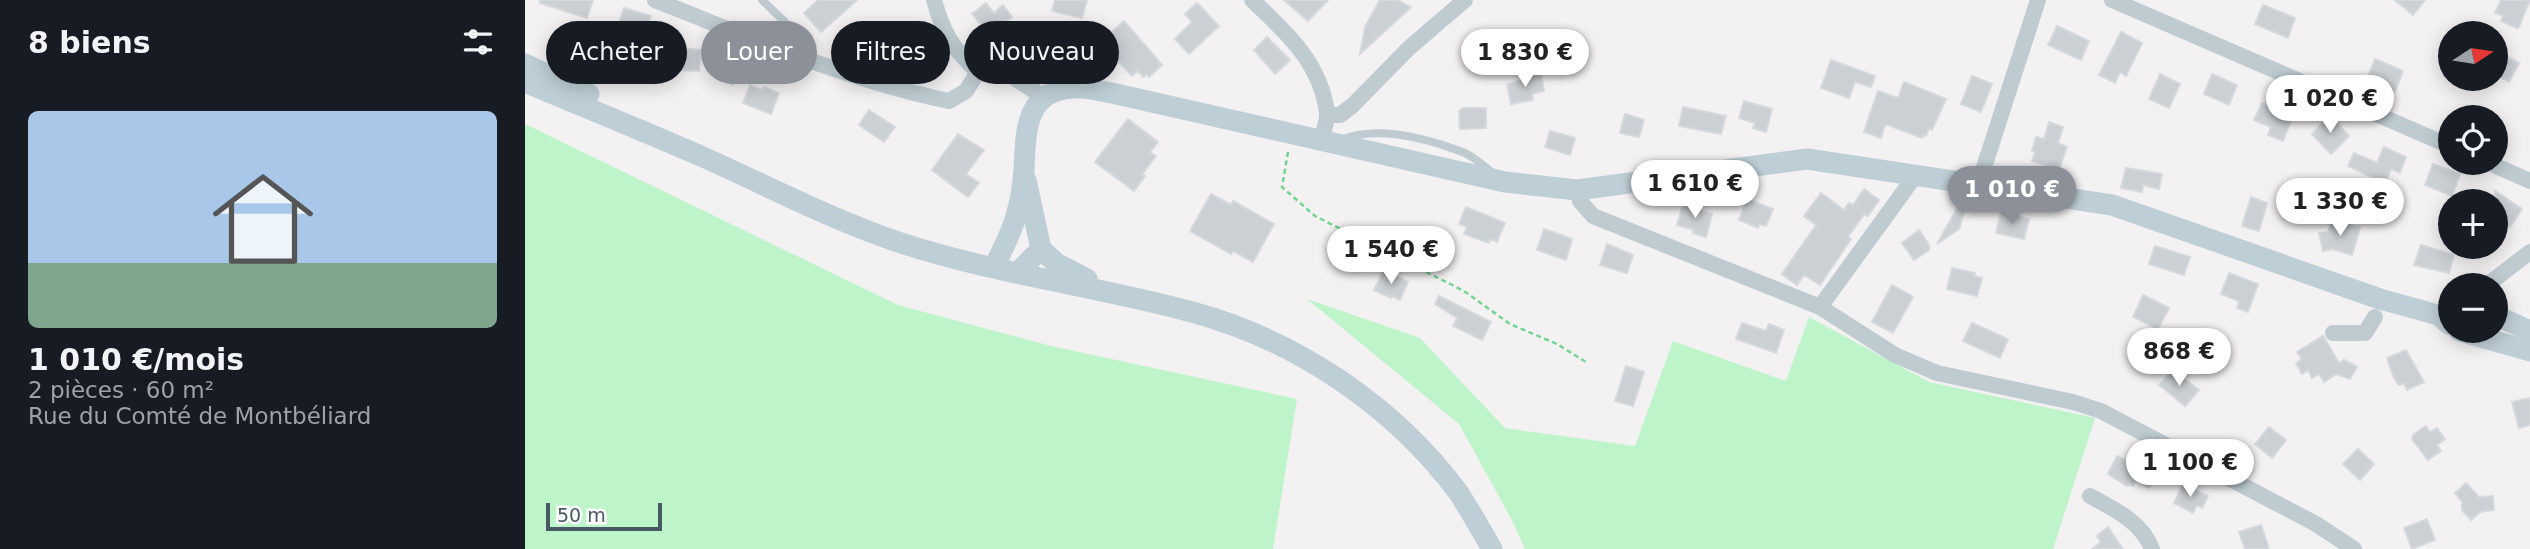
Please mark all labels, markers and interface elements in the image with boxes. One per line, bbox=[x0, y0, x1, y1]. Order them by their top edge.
chip: Acheter bbox=[546, 21, 687, 84]
chip: Louer bbox=[701, 21, 817, 84]
chip: Filtres bbox=[831, 21, 950, 84]
chip: Nouveau bbox=[964, 21, 1119, 84]
north arrow bbox=[2438, 21, 2508, 91]
map controls bbox=[2438, 21, 2508, 343]
icon: filters bbox=[459, 23, 497, 61]
text: 8 biens bbox=[28, 25, 151, 60]
pin: 1 830 € bbox=[1460, 29, 1590, 89]
text: 1 830 € bbox=[1477, 39, 1573, 65]
pin: 1 020 € bbox=[2265, 76, 2395, 135]
text: 1 020 € bbox=[2282, 85, 2378, 111]
button: locate bbox=[2438, 105, 2508, 175]
icon: home bbox=[200, 156, 326, 282]
pin: 1 610 € bbox=[1630, 160, 1760, 220]
pin: 1 010 € bbox=[1947, 166, 2077, 226]
text: 1 610 € bbox=[1647, 170, 1743, 196]
text: 1 010 € bbox=[1964, 176, 2060, 202]
pin: 1 330 € bbox=[2275, 178, 2405, 238]
text: 1 330 € bbox=[2292, 188, 2388, 214]
button: + bbox=[2438, 189, 2508, 259]
pin: 1 540 € bbox=[1326, 226, 1456, 286]
text: 1 540 € bbox=[1343, 236, 1439, 262]
button: − bbox=[2438, 273, 2508, 343]
pin: 868 € bbox=[2130, 328, 2228, 388]
text: 868 € bbox=[2143, 338, 2215, 364]
text: 1 010 €/mois bbox=[28, 342, 244, 377]
text: 2 pièces · 60 m² bbox=[28, 377, 214, 403]
text: Rue du Comté de Montbéliard bbox=[28, 403, 371, 429]
pin: 1 100 € bbox=[2125, 440, 2255, 499]
text: 1 100 € bbox=[2142, 449, 2238, 475]
scale bar bbox=[546, 500, 661, 532]
text: 50 m bbox=[557, 504, 606, 526]

